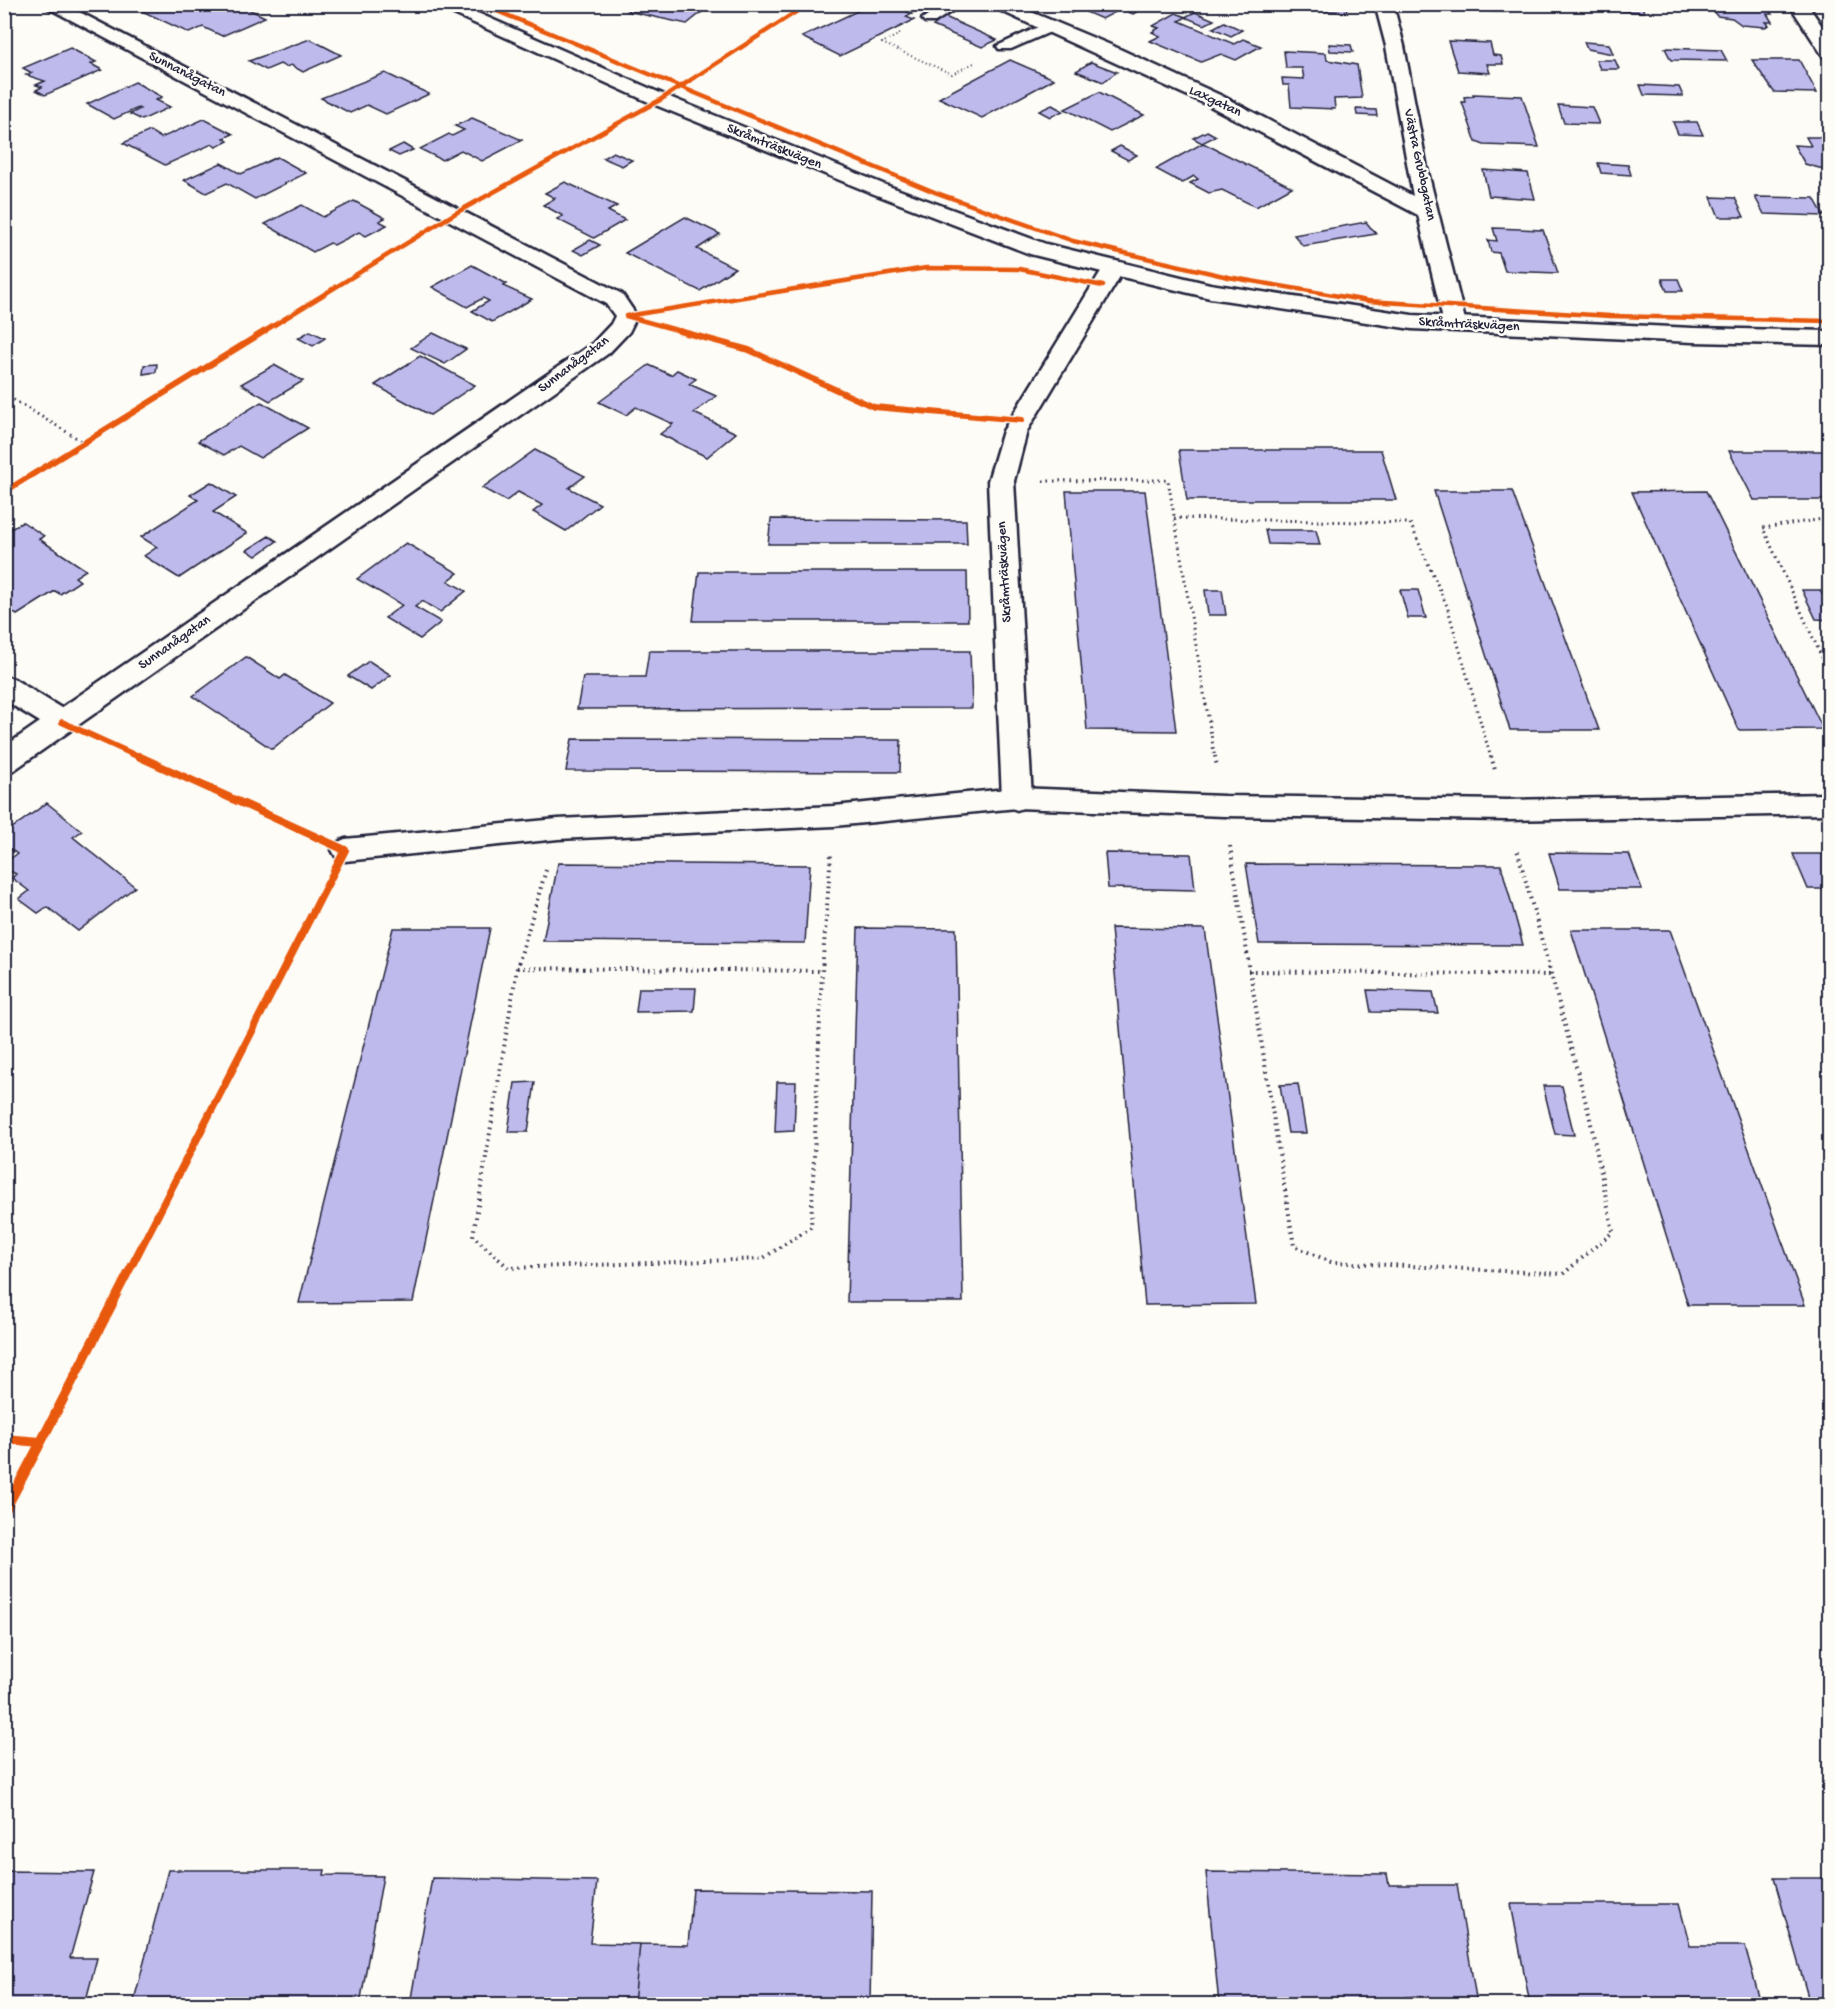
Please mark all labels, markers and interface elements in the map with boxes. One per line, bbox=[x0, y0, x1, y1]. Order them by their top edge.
street label: Sunnanågatan bbox=[146, 48, 229, 102]
street label: Laxgatan bbox=[1186, 82, 1244, 122]
street label: Västra Grubbgatan bbox=[1399, 107, 1439, 223]
street label: Skråmträskvägen bbox=[724, 120, 824, 174]
street label: Skråmträskvägen bbox=[1418, 314, 1520, 336]
street label: Sunnanågatan bbox=[535, 333, 613, 397]
street label: Skråmträskvägen bbox=[994, 521, 1016, 623]
street label: Sunnanågatan bbox=[136, 612, 215, 674]

